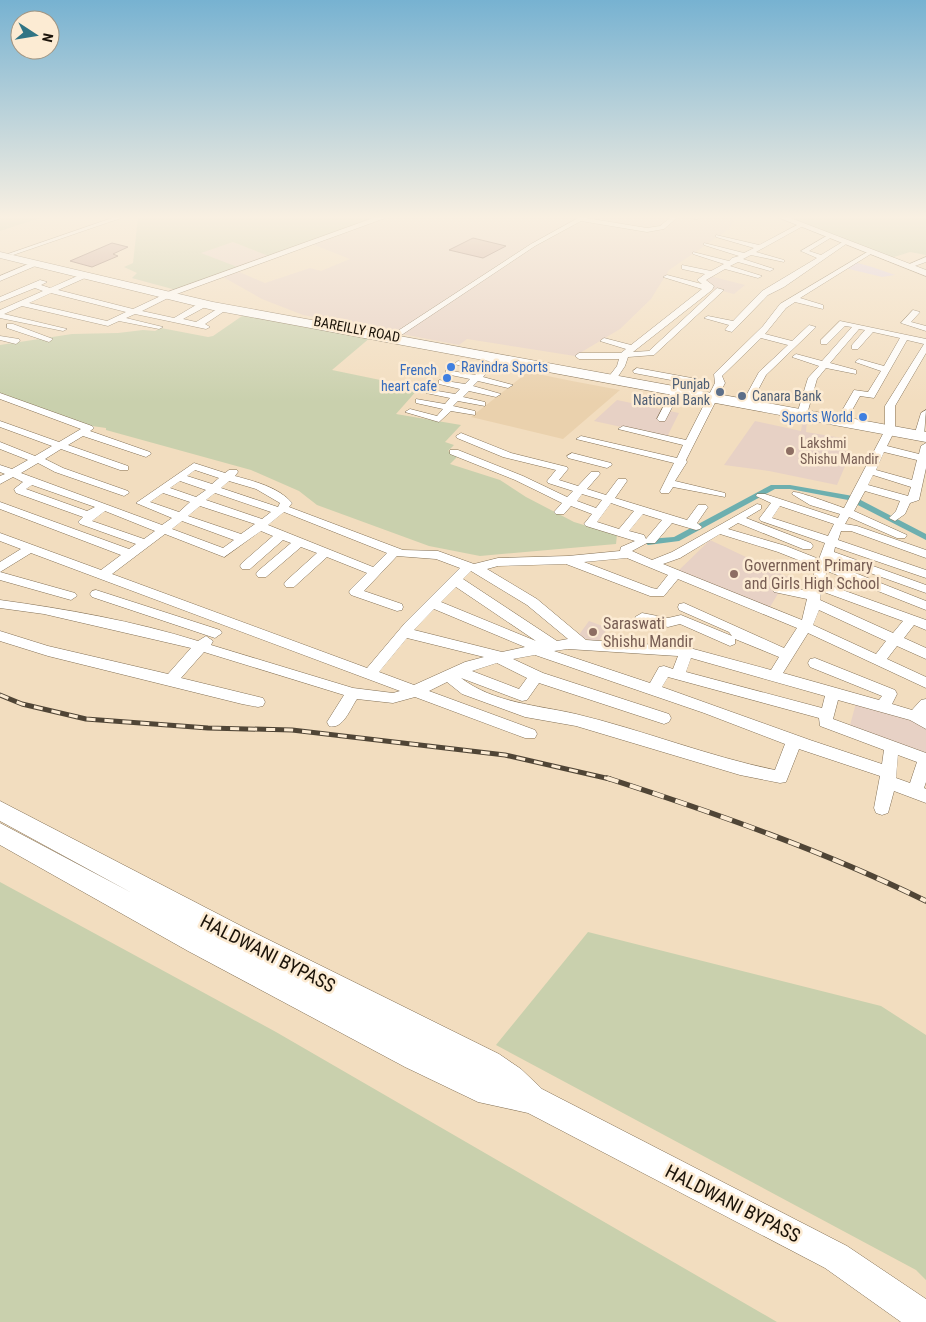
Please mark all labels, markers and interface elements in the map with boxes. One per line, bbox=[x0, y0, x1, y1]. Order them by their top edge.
north arrow bbox=[10, 10, 60, 60]
text: N bbox=[39, 32, 56, 44]
street label: BAREILLY ROAD bbox=[312, 313, 402, 345]
place label: Ravindra Sports bbox=[461, 359, 548, 375]
marker: Ravindra Sports bbox=[445, 361, 457, 373]
place label: French heart cafe bbox=[381, 362, 437, 394]
marker: French heart cafe bbox=[441, 372, 453, 384]
place label: Punjab National Bank bbox=[633, 376, 711, 408]
marker: Punjab National Bank bbox=[714, 386, 726, 398]
place label: Canara Bank bbox=[752, 388, 822, 404]
marker: Canara Bank bbox=[736, 390, 748, 402]
place label: Sports World bbox=[782, 409, 853, 425]
marker: Sports World bbox=[857, 411, 869, 423]
place label: Lakshmi Shishu Mandir bbox=[800, 435, 879, 467]
marker: Lakshmi Shishu Mandir bbox=[784, 445, 796, 457]
place label: Government Primary and Girls High School bbox=[744, 556, 880, 593]
marker: Government Primary and Girls High School bbox=[728, 568, 740, 580]
place label: Saraswati Shishu Mandir bbox=[603, 614, 693, 651]
marker: Saraswati Shishu Mandir bbox=[587, 626, 599, 638]
street label: HALDWANI BYPASS bbox=[196, 910, 339, 997]
street label: HALDWANI BYPASS bbox=[661, 1160, 804, 1247]

